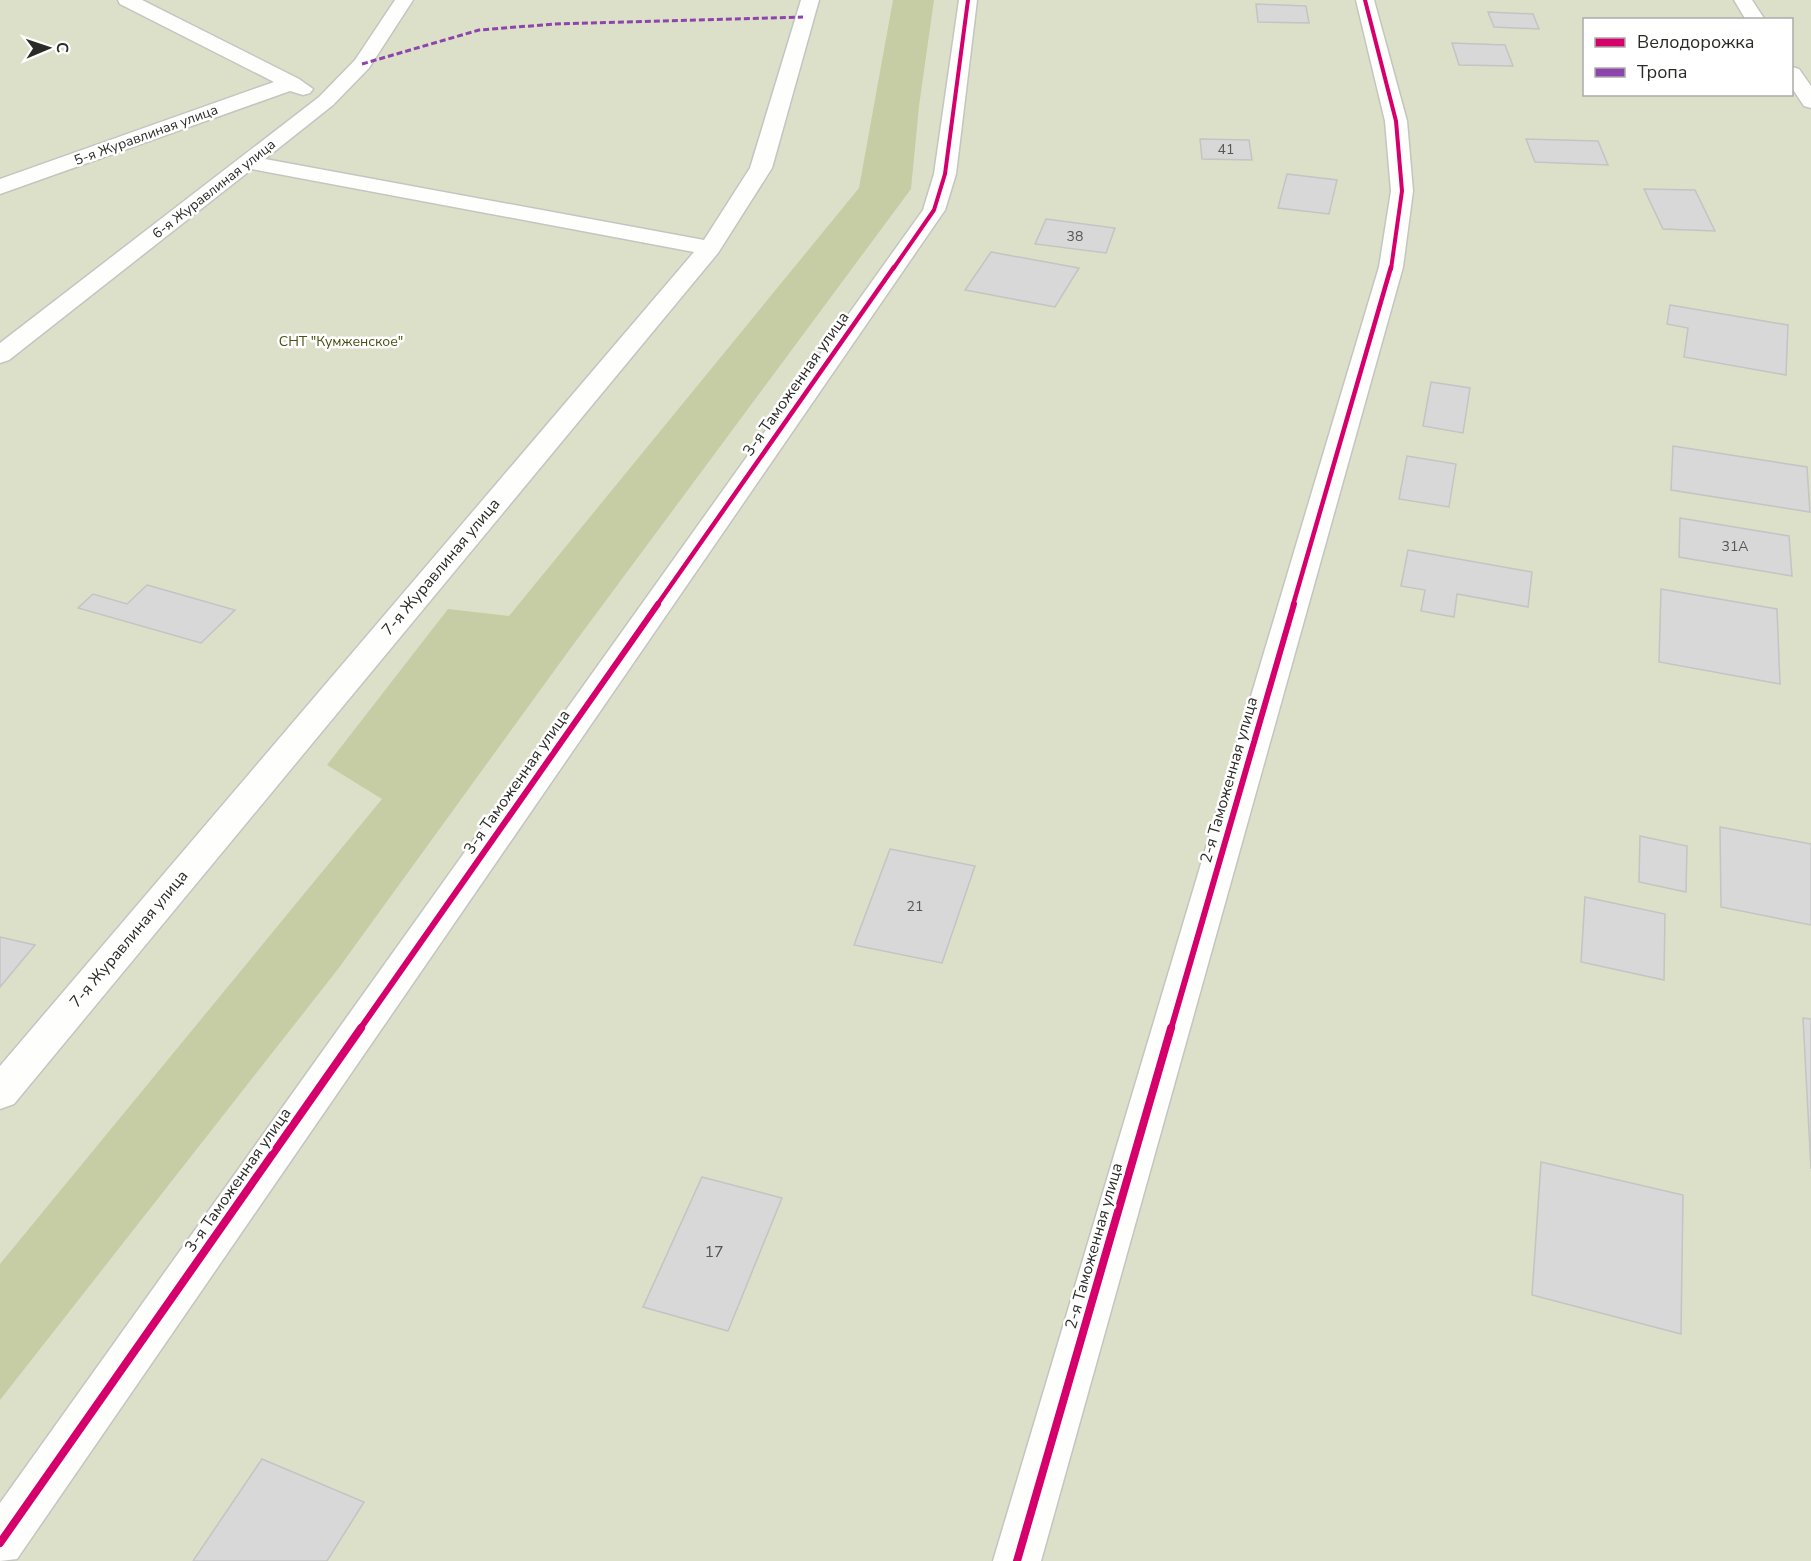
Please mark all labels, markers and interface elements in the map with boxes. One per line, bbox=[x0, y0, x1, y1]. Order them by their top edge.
north arrow bbox=[18, 18, 78, 78]
legend bbox=[1583, 18, 1793, 96]
text: Велодорожка bbox=[1637, 30, 1754, 54]
text: С bbox=[51, 42, 73, 53]
text: Тропа bbox=[1637, 60, 1688, 84]
street label: 5-я Журавлиная улица bbox=[71, 100, 221, 170]
street label: 6-я Журавлиная улица bbox=[148, 135, 280, 243]
house number: 41 bbox=[1218, 140, 1234, 159]
house number: 38 bbox=[1067, 227, 1083, 246]
street label: 3-я Таможенная улица bbox=[738, 307, 854, 461]
park label: СНТ "Кумженское" bbox=[279, 332, 403, 351]
street label: 7-я Журавлиная улица bbox=[377, 494, 505, 640]
house number: 31А bbox=[1721, 537, 1749, 556]
street label: 2-я Таможенная улица bbox=[1195, 694, 1263, 866]
street label: 3-я Таможенная улица bbox=[459, 705, 575, 859]
street label: 7-я Журавлиная улица bbox=[65, 866, 193, 1012]
house number: 21 bbox=[907, 897, 923, 916]
street label: 3-я Таможенная улица bbox=[180, 1103, 296, 1257]
street label: 2-я Таможенная улица bbox=[1060, 1160, 1128, 1332]
house number: 17 bbox=[704, 1241, 724, 1263]

